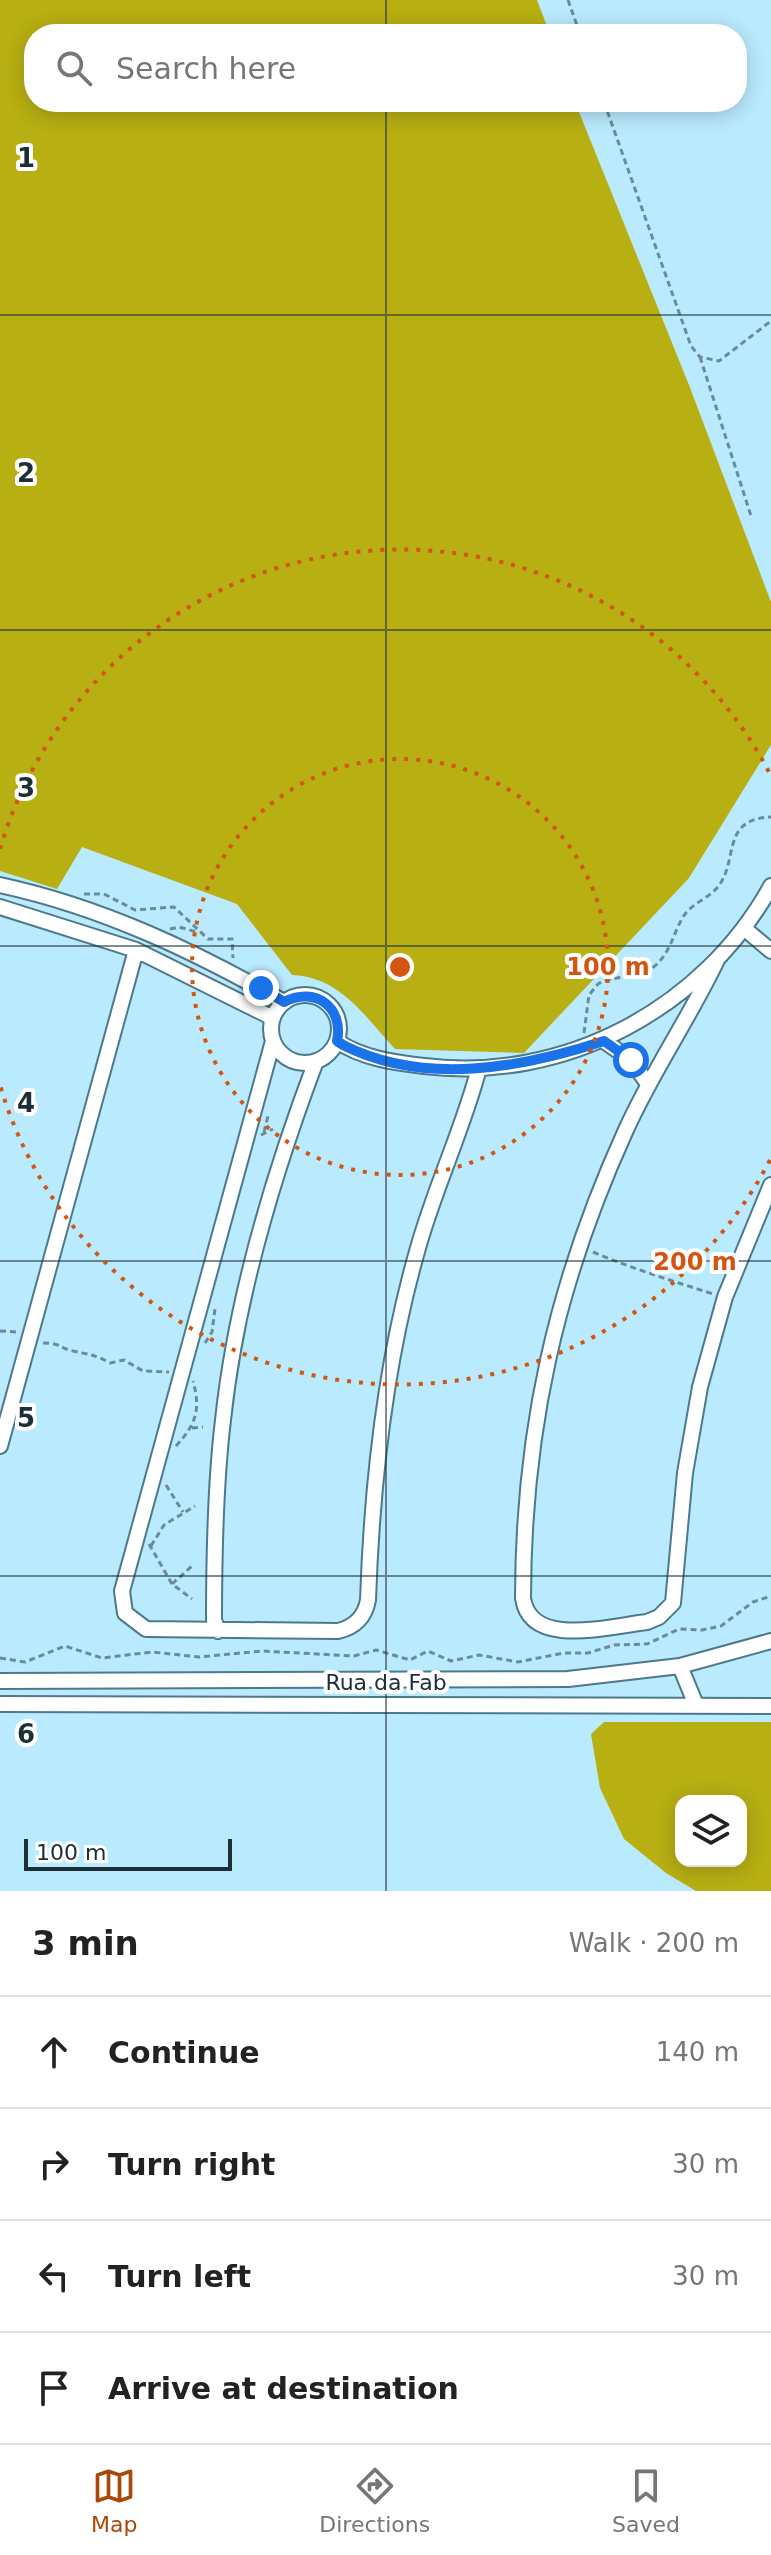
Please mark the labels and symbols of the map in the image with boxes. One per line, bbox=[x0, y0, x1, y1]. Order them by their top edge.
text: 1 bbox=[17, 143, 35, 173]
text: 2 bbox=[17, 458, 35, 488]
text: 3 bbox=[17, 773, 35, 803]
centre of rings bbox=[386, 953, 414, 981]
text: 100 m bbox=[566, 953, 650, 981]
route end bbox=[243, 970, 279, 1006]
route start bbox=[613, 1042, 649, 1078]
text: 4 bbox=[17, 1088, 35, 1118]
text: 200 m bbox=[653, 1248, 737, 1276]
text: 5 bbox=[17, 1403, 35, 1433]
street label: Rua da Fab bbox=[325, 1670, 447, 1695]
text: 6 bbox=[17, 1719, 35, 1749]
scale bar bbox=[24, 1835, 232, 1871]

